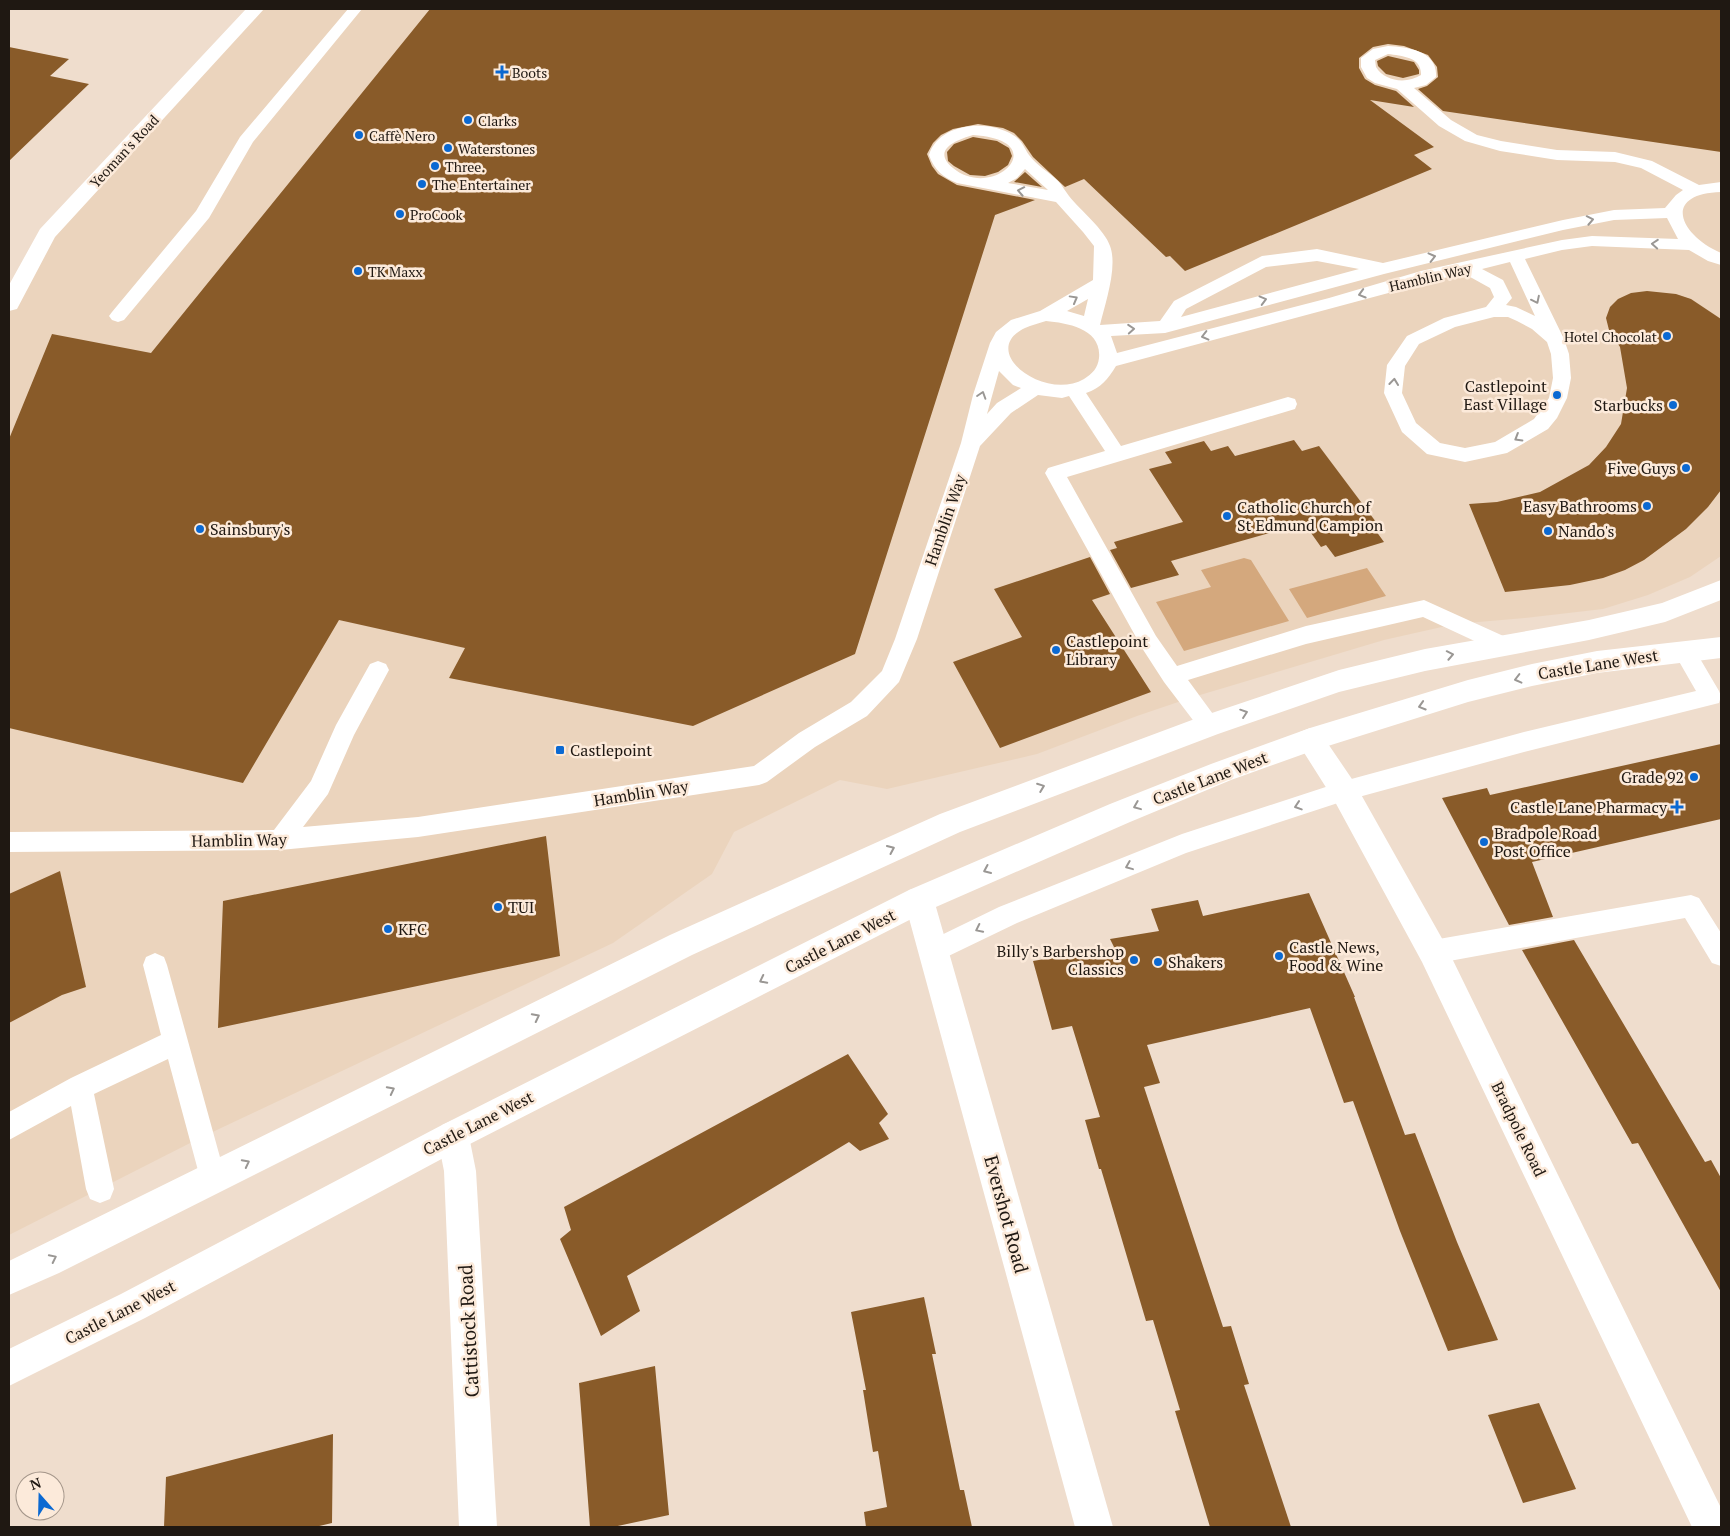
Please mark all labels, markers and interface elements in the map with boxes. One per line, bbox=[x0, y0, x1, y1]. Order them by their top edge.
place label: Boots bbox=[512, 63, 547, 82]
marker: Boots bbox=[496, 66, 508, 78]
street label: Yeoman's Road bbox=[85, 110, 163, 192]
place label: Clarks bbox=[478, 111, 517, 130]
marker: Clarks bbox=[462, 114, 474, 126]
place label: Caffè Nero bbox=[369, 126, 436, 145]
marker: Caffè Nero bbox=[353, 129, 365, 141]
place label: Waterstones bbox=[458, 139, 535, 158]
marker: Waterstones bbox=[442, 142, 454, 154]
place label: Three. bbox=[445, 157, 485, 176]
marker: Three. bbox=[429, 160, 441, 172]
place label: The Entertainer bbox=[432, 175, 531, 194]
marker: The Entertainer bbox=[416, 178, 428, 190]
one-way arrow bbox=[1017, 186, 1026, 197]
place label: ProCook bbox=[410, 205, 464, 224]
marker: ProCook bbox=[394, 208, 406, 220]
one-way arrow bbox=[1585, 215, 1594, 225]
one-way arrow bbox=[1650, 239, 1658, 250]
one-way arrow bbox=[1427, 252, 1436, 263]
street label: Hamblin Way bbox=[1387, 258, 1474, 296]
place label: TK Maxx bbox=[368, 262, 423, 281]
marker: TK Maxx bbox=[352, 265, 364, 277]
one-way arrow bbox=[1357, 288, 1366, 299]
one-way arrow bbox=[1530, 295, 1540, 304]
one-way arrow bbox=[1069, 296, 1078, 306]
one-way arrow bbox=[1258, 296, 1266, 306]
one-way arrow bbox=[1127, 324, 1135, 335]
place label: Hotel Chocolat bbox=[1564, 327, 1658, 346]
one-way arrow bbox=[1200, 330, 1209, 341]
marker: Hotel Chocolat bbox=[1661, 330, 1673, 342]
place label: Castlepoint East Village bbox=[1463, 375, 1547, 415]
one-way arrow bbox=[1389, 378, 1400, 386]
marker: Castlepoint East Village bbox=[1551, 389, 1563, 401]
one-way arrow bbox=[976, 392, 986, 400]
place label: Starbucks bbox=[1594, 394, 1663, 416]
marker: Starbucks bbox=[1667, 399, 1679, 411]
one-way arrow bbox=[1514, 432, 1523, 442]
place label: Five Guys bbox=[1608, 457, 1676, 479]
marker: Five Guys bbox=[1680, 462, 1692, 474]
street label: Hamblin Way bbox=[919, 470, 971, 569]
place label: Easy Bathrooms bbox=[1523, 495, 1637, 517]
place label: Catholic Church of St Edmund Campion bbox=[1237, 496, 1384, 536]
marker: Easy Bathrooms bbox=[1641, 500, 1653, 512]
marker: Catholic Church of St Edmund Campion bbox=[1221, 510, 1233, 522]
place label: Sainsbury's bbox=[210, 518, 290, 540]
place label: Nando's bbox=[1558, 520, 1614, 542]
marker: Sainsbury's bbox=[194, 523, 206, 535]
marker: Nando's bbox=[1542, 525, 1554, 537]
place label: Castlepoint Library bbox=[1066, 630, 1148, 670]
marker: Castlepoint Library bbox=[1050, 644, 1062, 656]
street label: Castle Lane West bbox=[1536, 644, 1660, 684]
one-way arrow bbox=[1446, 651, 1455, 661]
one-way arrow bbox=[1514, 673, 1522, 683]
one-way arrow bbox=[1418, 700, 1426, 710]
one-way arrow bbox=[1239, 709, 1247, 719]
place label: Castlepoint bbox=[570, 739, 652, 761]
marker: Castlepoint bbox=[554, 744, 566, 756]
street label: Castle Lane West bbox=[1150, 746, 1271, 810]
place label: Grade 92 bbox=[1621, 766, 1684, 788]
marker: Grade 92 bbox=[1688, 771, 1700, 783]
street label: Hamblin Way bbox=[592, 775, 691, 811]
one-way arrow bbox=[1037, 783, 1045, 793]
place label: Castle Lane Pharmacy bbox=[1510, 796, 1668, 818]
one-way arrow bbox=[1133, 800, 1141, 810]
one-way arrow bbox=[1294, 800, 1303, 810]
marker: Castle Lane Pharmacy bbox=[1671, 801, 1683, 813]
place label: Bradpole Road Post Office bbox=[1494, 822, 1597, 862]
street label: Hamblin Way bbox=[191, 828, 288, 852]
marker: Bradpole Road Post Office bbox=[1478, 836, 1490, 848]
one-way arrow bbox=[886, 844, 895, 855]
one-way arrow bbox=[1125, 860, 1133, 870]
one-way arrow bbox=[983, 864, 992, 875]
place label: TUI bbox=[508, 896, 534, 918]
marker: TUI bbox=[492, 901, 504, 913]
street label: Castle Lane West bbox=[781, 904, 899, 978]
place label: KFC bbox=[398, 918, 427, 940]
marker: KFC bbox=[382, 923, 394, 935]
one-way arrow bbox=[975, 923, 984, 933]
place label: Castle News, Food & Wine bbox=[1289, 936, 1383, 976]
place label: Billy's Barbershop Classics bbox=[997, 940, 1124, 980]
marker: Castle News, Food & Wine bbox=[1273, 950, 1285, 962]
place label: Shakers bbox=[1168, 951, 1223, 973]
marker: Billy's Barbershop Classics bbox=[1128, 954, 1140, 966]
marker: Shakers bbox=[1152, 956, 1164, 968]
one-way arrow bbox=[759, 973, 768, 983]
one-way arrow bbox=[531, 1013, 540, 1023]
street label: Bradpole Road bbox=[1486, 1078, 1552, 1180]
one-way arrow bbox=[386, 1086, 395, 1096]
street label: Castle Lane West bbox=[419, 1086, 537, 1160]
street label: Evershot Road bbox=[979, 1152, 1035, 1276]
one-way arrow bbox=[241, 1159, 250, 1169]
one-way arrow bbox=[48, 1254, 57, 1264]
street label: Cattistock Road bbox=[452, 1263, 484, 1398]
street label: Castle Lane West bbox=[61, 1275, 179, 1349]
north arrow bbox=[15, 1471, 65, 1521]
text: N bbox=[27, 1472, 44, 1494]

